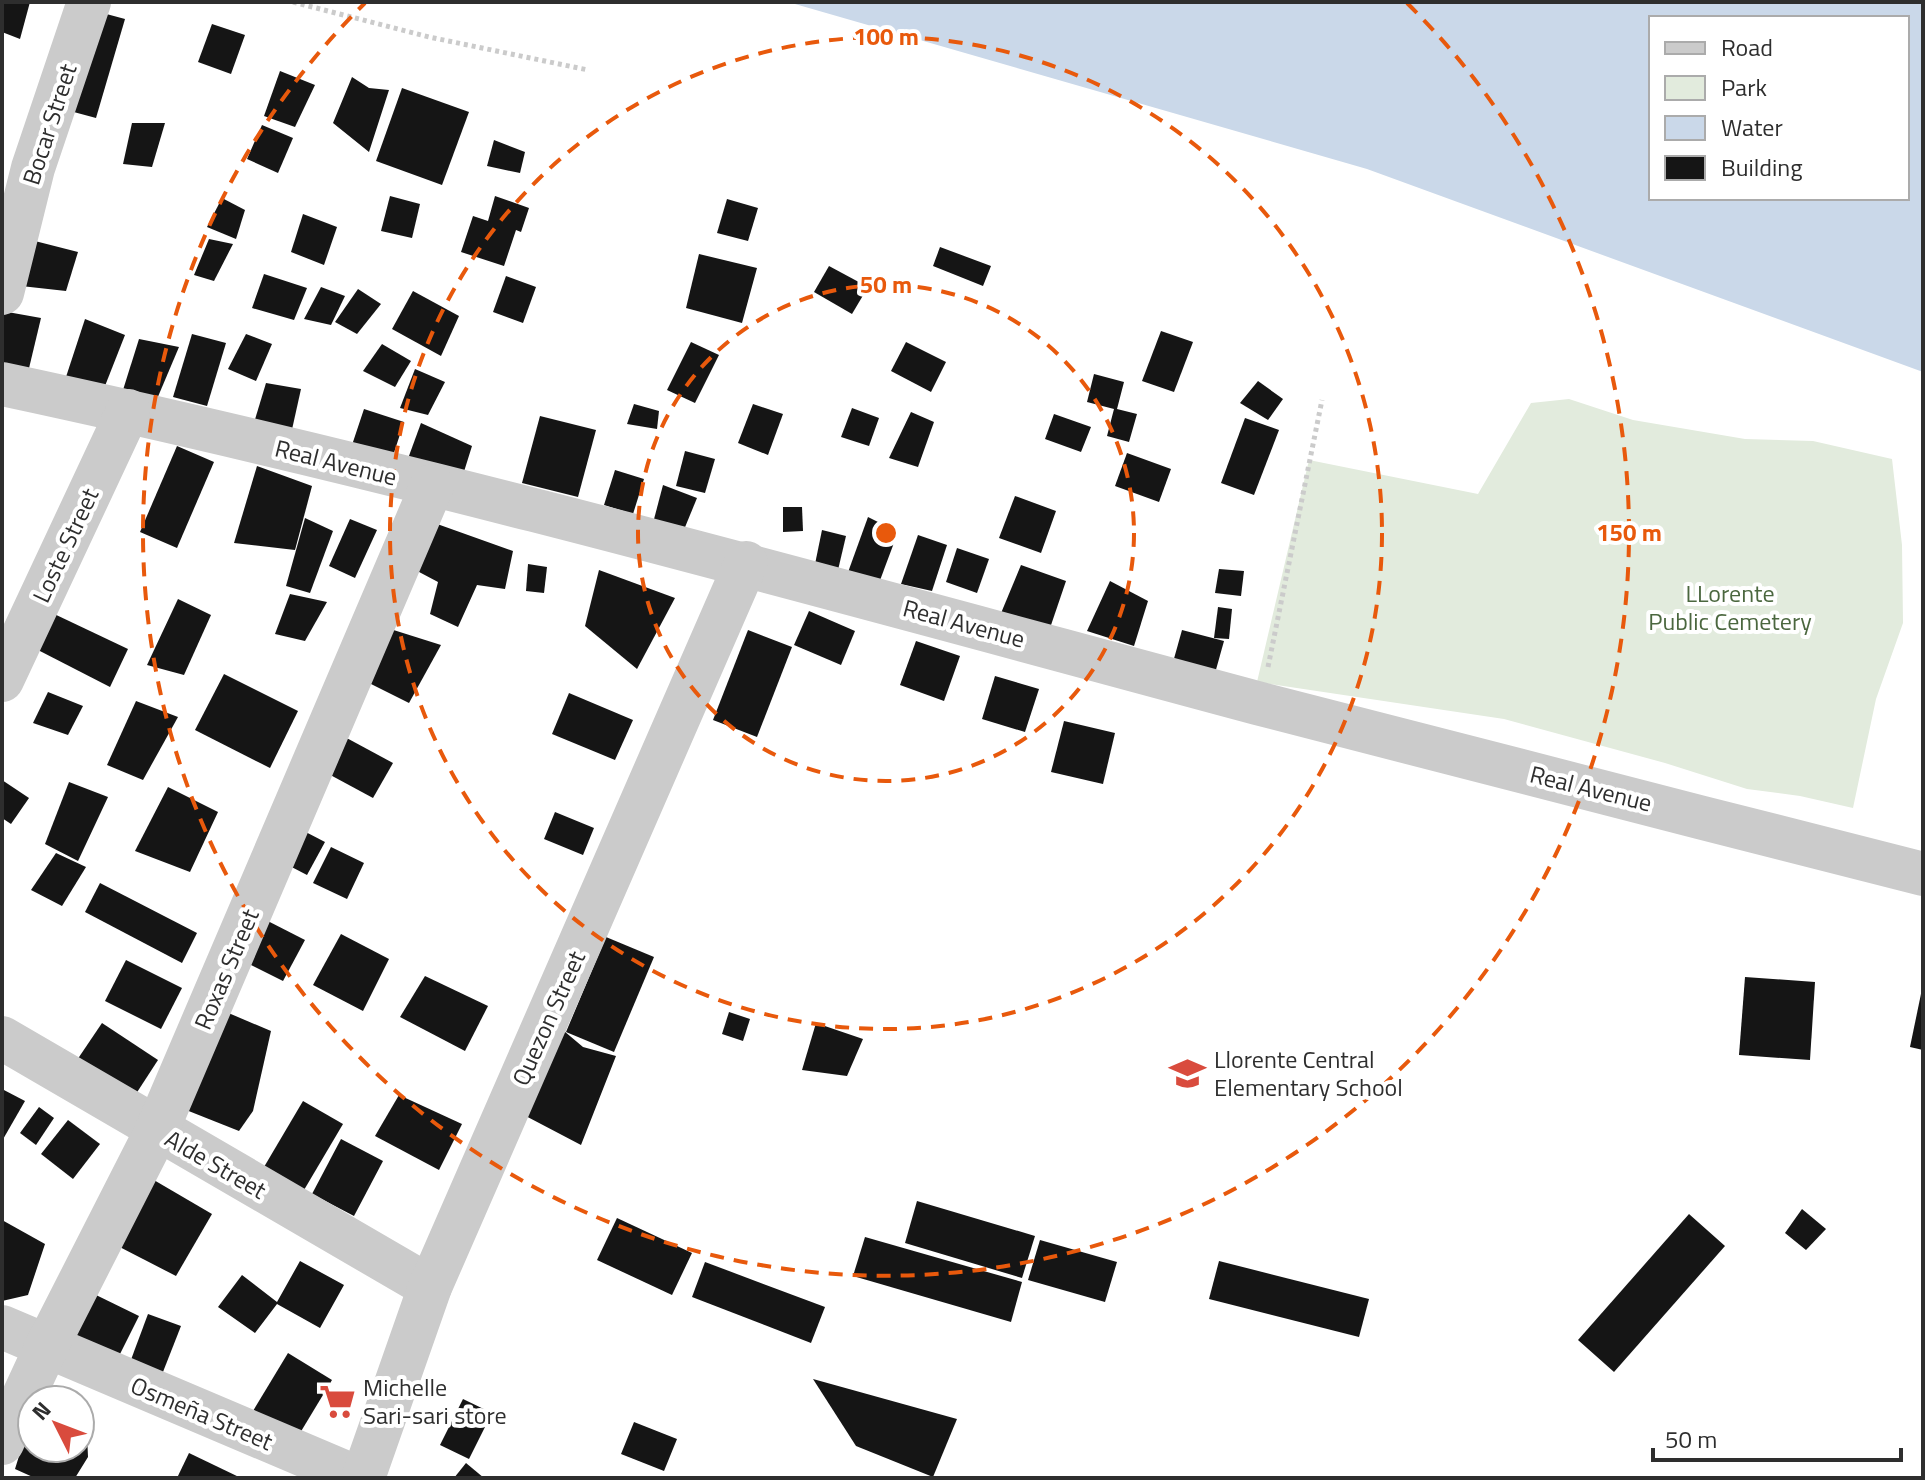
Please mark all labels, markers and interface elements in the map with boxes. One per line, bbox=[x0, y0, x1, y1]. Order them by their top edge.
legend bbox=[1649, 16, 1909, 200]
text: 100 m bbox=[853, 18, 919, 54]
text: Road bbox=[1721, 29, 1773, 65]
street label: Bocar Street bbox=[13, 58, 86, 189]
text: Park bbox=[1721, 69, 1767, 105]
text: Water bbox=[1721, 109, 1783, 145]
text: Building bbox=[1721, 149, 1803, 185]
text: 50 m bbox=[860, 266, 912, 302]
street label: Real Avenue bbox=[271, 429, 401, 495]
street label: Loste Street bbox=[23, 481, 108, 608]
text: 150 m bbox=[1596, 514, 1662, 550]
centre of rings bbox=[872, 519, 900, 547]
park label: LLorente Public Cemetery bbox=[1648, 575, 1812, 639]
street label: Real Avenue bbox=[899, 589, 1029, 657]
street label: Real Avenue bbox=[1526, 755, 1656, 821]
street label: Roxas Street bbox=[184, 903, 268, 1035]
street label: Quezon Street bbox=[502, 944, 594, 1091]
place label: Llorente Central Elementary School bbox=[1214, 1041, 1403, 1105]
school or university icon: Llorente Central Elementary School bbox=[1169, 1054, 1207, 1092]
street label: Alde Street bbox=[159, 1120, 274, 1208]
street label: Osmeña Street bbox=[125, 1367, 279, 1459]
place label: Michelle Sari-sari store bbox=[363, 1369, 507, 1433]
supermarket icon: Michelle Sari-sari store bbox=[318, 1382, 356, 1420]
north arrow bbox=[16, 1384, 96, 1464]
text: N bbox=[23, 1394, 59, 1428]
scale bar bbox=[1653, 1412, 1901, 1462]
text: 50 m bbox=[1665, 1421, 1717, 1457]

